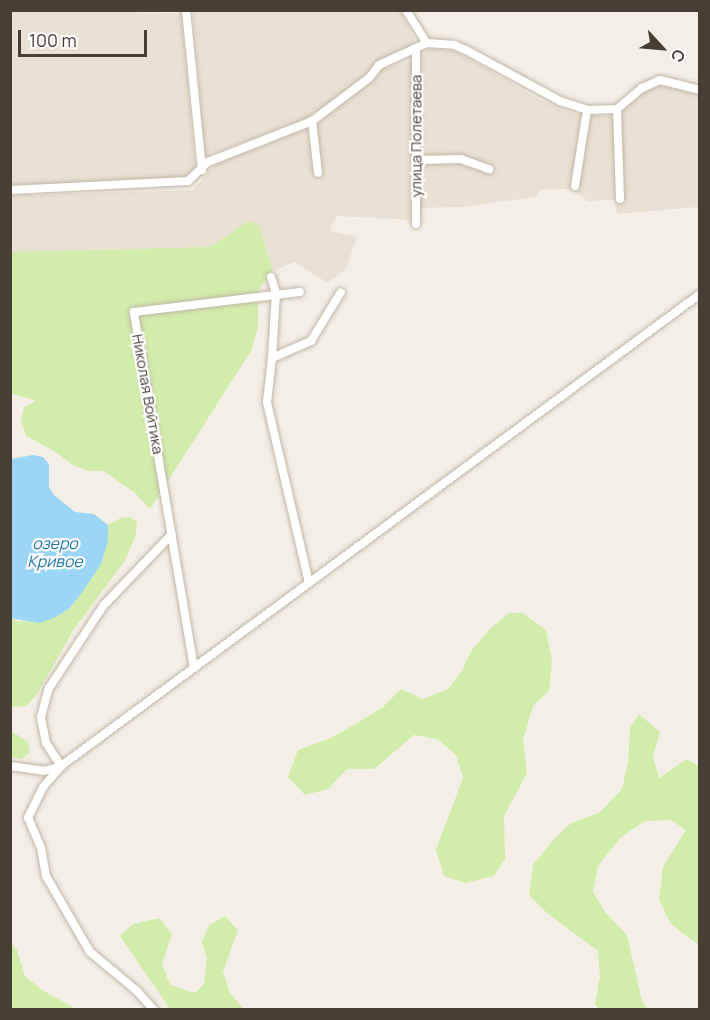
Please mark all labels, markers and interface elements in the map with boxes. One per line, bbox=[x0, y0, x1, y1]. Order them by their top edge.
scale bar bbox=[21, 18, 150, 56]
north arrow bbox=[632, 18, 692, 78]
text: 100 m bbox=[29, 28, 77, 52]
text: С bbox=[666, 46, 691, 66]
street label: улица Полетаева bbox=[407, 75, 425, 197]
street label: Николая Войтика bbox=[129, 332, 167, 456]
water label: озеро Кривое bbox=[27, 533, 83, 571]

